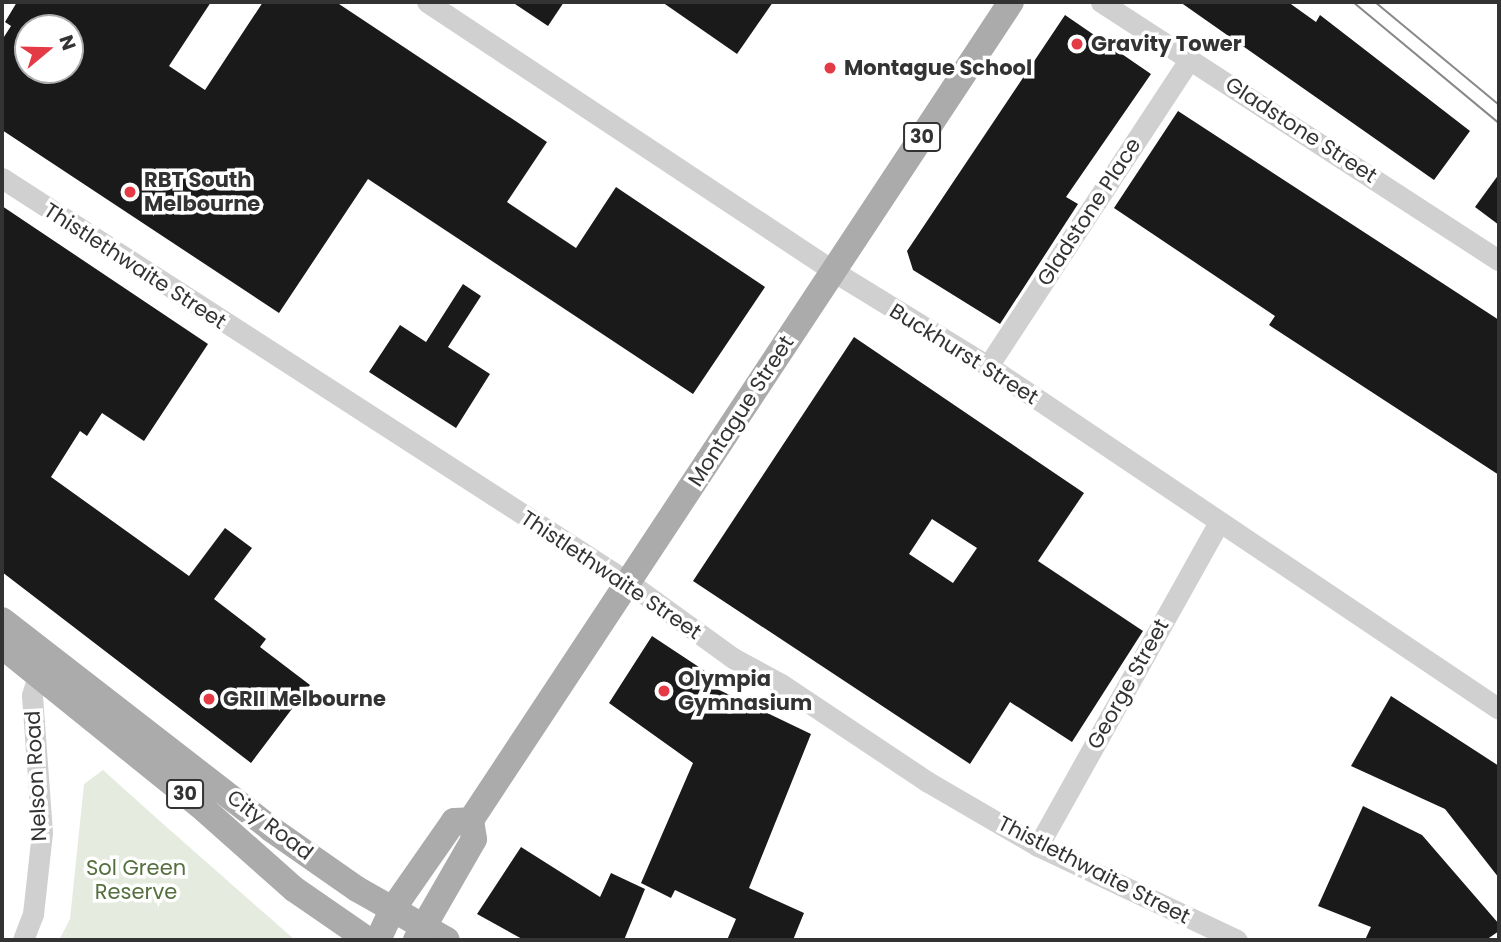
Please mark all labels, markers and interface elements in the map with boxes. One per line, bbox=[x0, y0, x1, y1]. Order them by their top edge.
north arrow bbox=[14, 14, 84, 84]
text: N bbox=[52, 31, 83, 54]
place label: Gravity Tower bbox=[1091, 31, 1242, 57]
marker: Gravity Tower bbox=[1069, 36, 1085, 52]
place label: Montague School bbox=[844, 55, 1032, 81]
marker: Montague School bbox=[822, 60, 838, 76]
street label: Gladstone Street bbox=[1221, 72, 1381, 188]
road number: 30 bbox=[903, 122, 941, 153]
street label: Gladstone Place bbox=[1032, 133, 1146, 291]
place label: RBT South Melbourne bbox=[144, 167, 260, 217]
marker: RBT South Melbourne bbox=[122, 184, 138, 200]
street label: Thistlethwaite Street bbox=[39, 198, 231, 334]
street label: Buckhurst Street bbox=[885, 298, 1043, 410]
street label: Montague Street bbox=[683, 331, 799, 491]
street label: Thistlethwaite Street bbox=[516, 505, 706, 645]
street label: George Street bbox=[1082, 615, 1174, 753]
place label: Olympia Gymnasium bbox=[678, 666, 812, 716]
marker: Olympia Gymnasium bbox=[656, 683, 672, 699]
place label: GRII Melbourne bbox=[223, 686, 386, 712]
marker: GRII Melbourne bbox=[201, 691, 217, 707]
street label: Nelson Road bbox=[20, 710, 52, 842]
road number: 30 bbox=[166, 778, 204, 810]
street label: City Road bbox=[222, 785, 318, 865]
street label: Thistlethwaite Street bbox=[994, 811, 1194, 929]
park label: Sol Green Reserve bbox=[86, 855, 186, 905]

